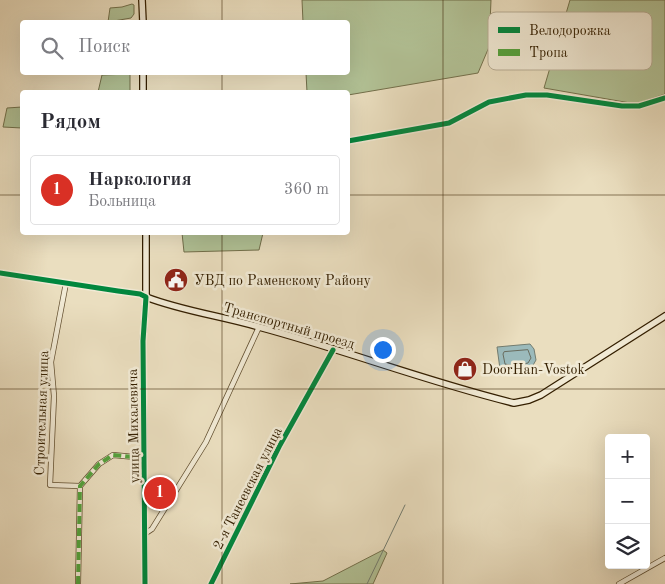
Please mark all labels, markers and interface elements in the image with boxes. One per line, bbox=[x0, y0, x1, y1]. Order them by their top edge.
legend bbox=[488, 12, 652, 70]
search box bbox=[20, 20, 350, 75]
text: Велодорожка bbox=[529, 24, 611, 38]
icon: search bbox=[38, 34, 66, 62]
text: Поиск bbox=[78, 38, 130, 57]
text: Тропа bbox=[529, 46, 568, 60]
text: Рядом bbox=[40, 112, 101, 133]
text: Наркология bbox=[88, 171, 192, 190]
text: 1 bbox=[52, 182, 62, 198]
text: 360 m bbox=[284, 182, 329, 198]
text: Больница bbox=[88, 194, 156, 210]
public building icon: УВД по Раменскому Району bbox=[163, 267, 189, 293]
place label: УВД по Раменскому Району bbox=[194, 274, 372, 288]
street label: Транспортный проезд bbox=[221, 300, 356, 351]
your location bbox=[370, 337, 396, 363]
street label: Строительная улица bbox=[33, 350, 51, 476]
shop icon: DoorHan-Vostok bbox=[452, 356, 478, 382]
place label: DoorHan-Vostok bbox=[482, 363, 585, 377]
street label: улица Михалевича bbox=[126, 368, 142, 484]
street label: 2-я Танеевская улица bbox=[211, 425, 285, 552]
map controls bbox=[605, 434, 650, 569]
button: + bbox=[605, 434, 650, 479]
pin: 1 bbox=[144, 474, 176, 512]
button: − bbox=[605, 479, 650, 524]
button: layers bbox=[605, 524, 650, 569]

